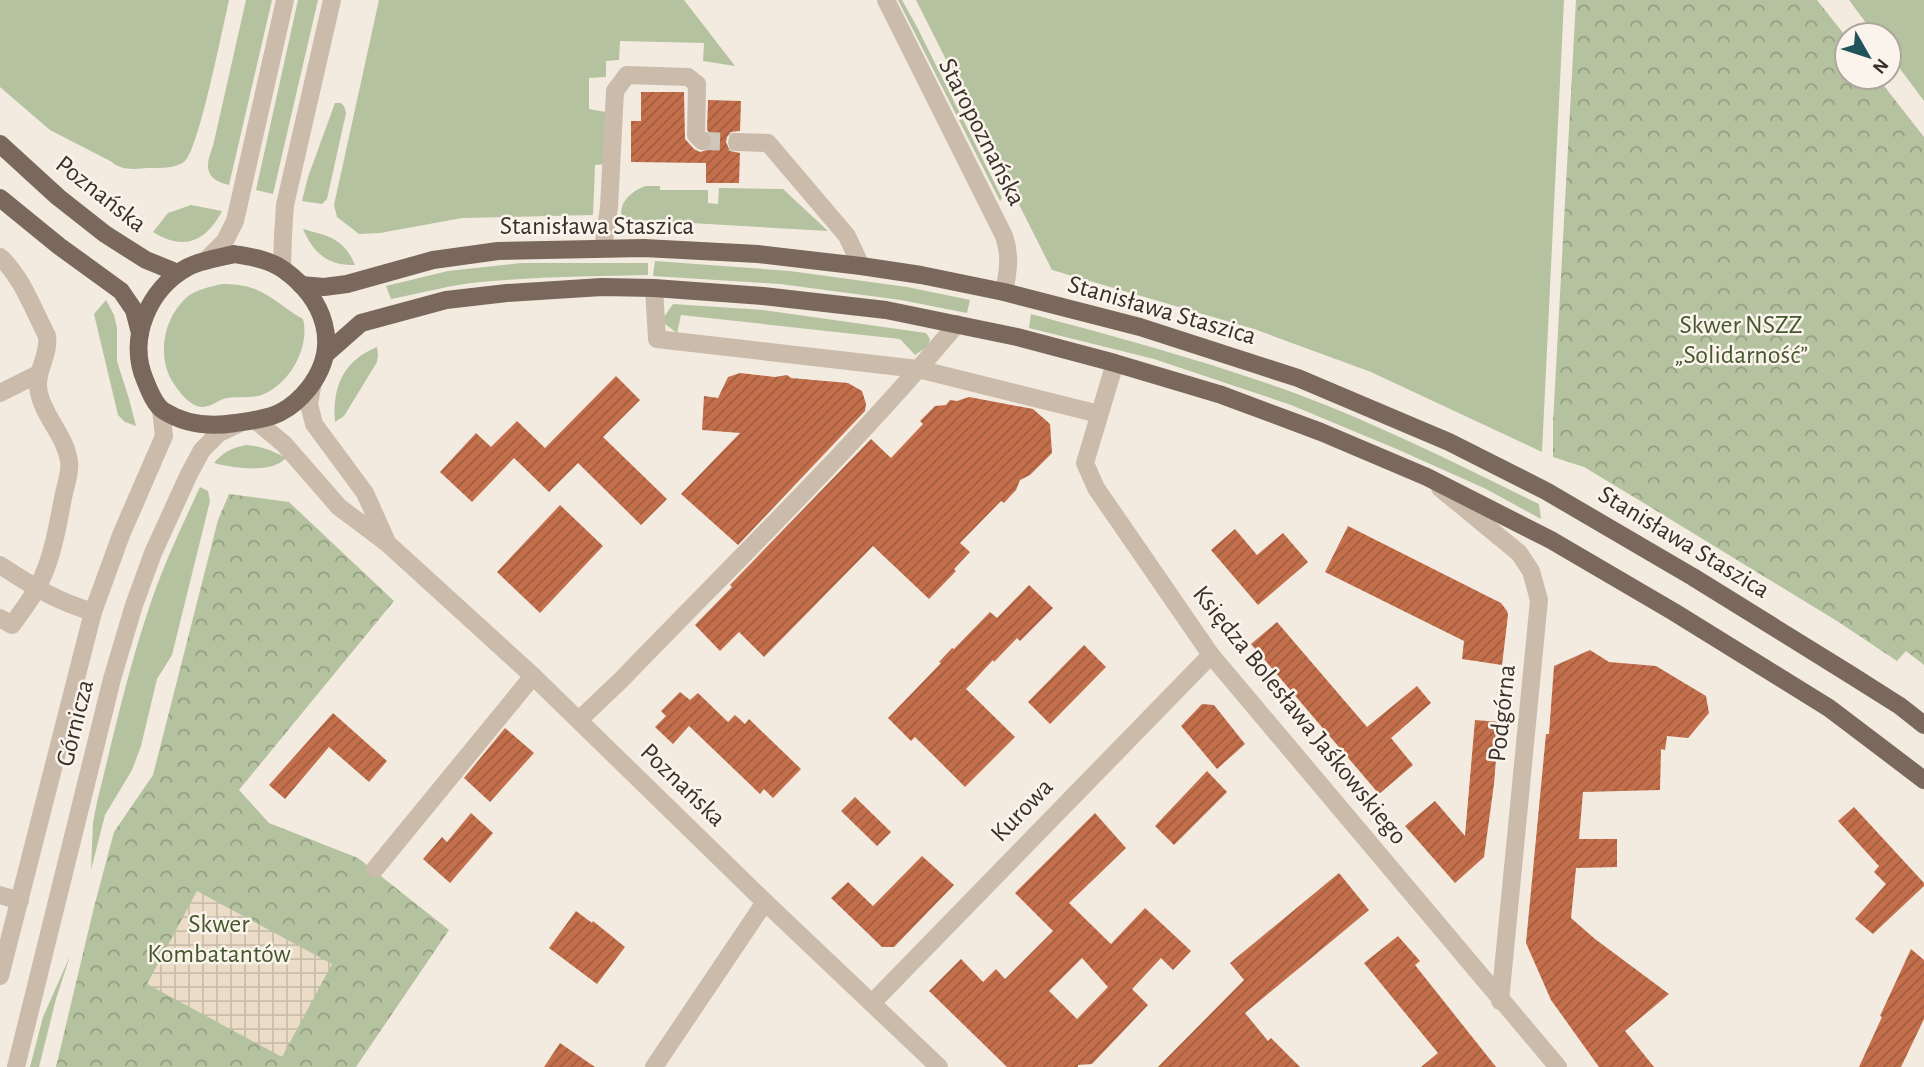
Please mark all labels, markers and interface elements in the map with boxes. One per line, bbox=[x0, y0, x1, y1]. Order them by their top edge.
north arrow bbox=[1833, 21, 1903, 91]
street label: Staropoznańska bbox=[934, 54, 1030, 210]
text: N bbox=[1869, 55, 1892, 77]
street label: Poznańska bbox=[51, 151, 151, 237]
street label: Stanisława Staszica bbox=[500, 213, 694, 239]
street label: Stanisława Staszica bbox=[1065, 271, 1259, 349]
park label: Skwer NSZZ „Solidarność” bbox=[1674, 312, 1808, 368]
street label: Stanisława Staszica bbox=[1594, 481, 1774, 603]
street label: Księdza Bolesława Jaśkowskiego bbox=[1188, 581, 1412, 849]
street label: Podgórna bbox=[1484, 663, 1520, 763]
street label: Górnicza bbox=[52, 677, 98, 769]
street label: Poznańska bbox=[635, 738, 731, 832]
street label: Kurowa bbox=[986, 773, 1058, 847]
park label: Skwer Kombatantów bbox=[147, 911, 291, 967]

